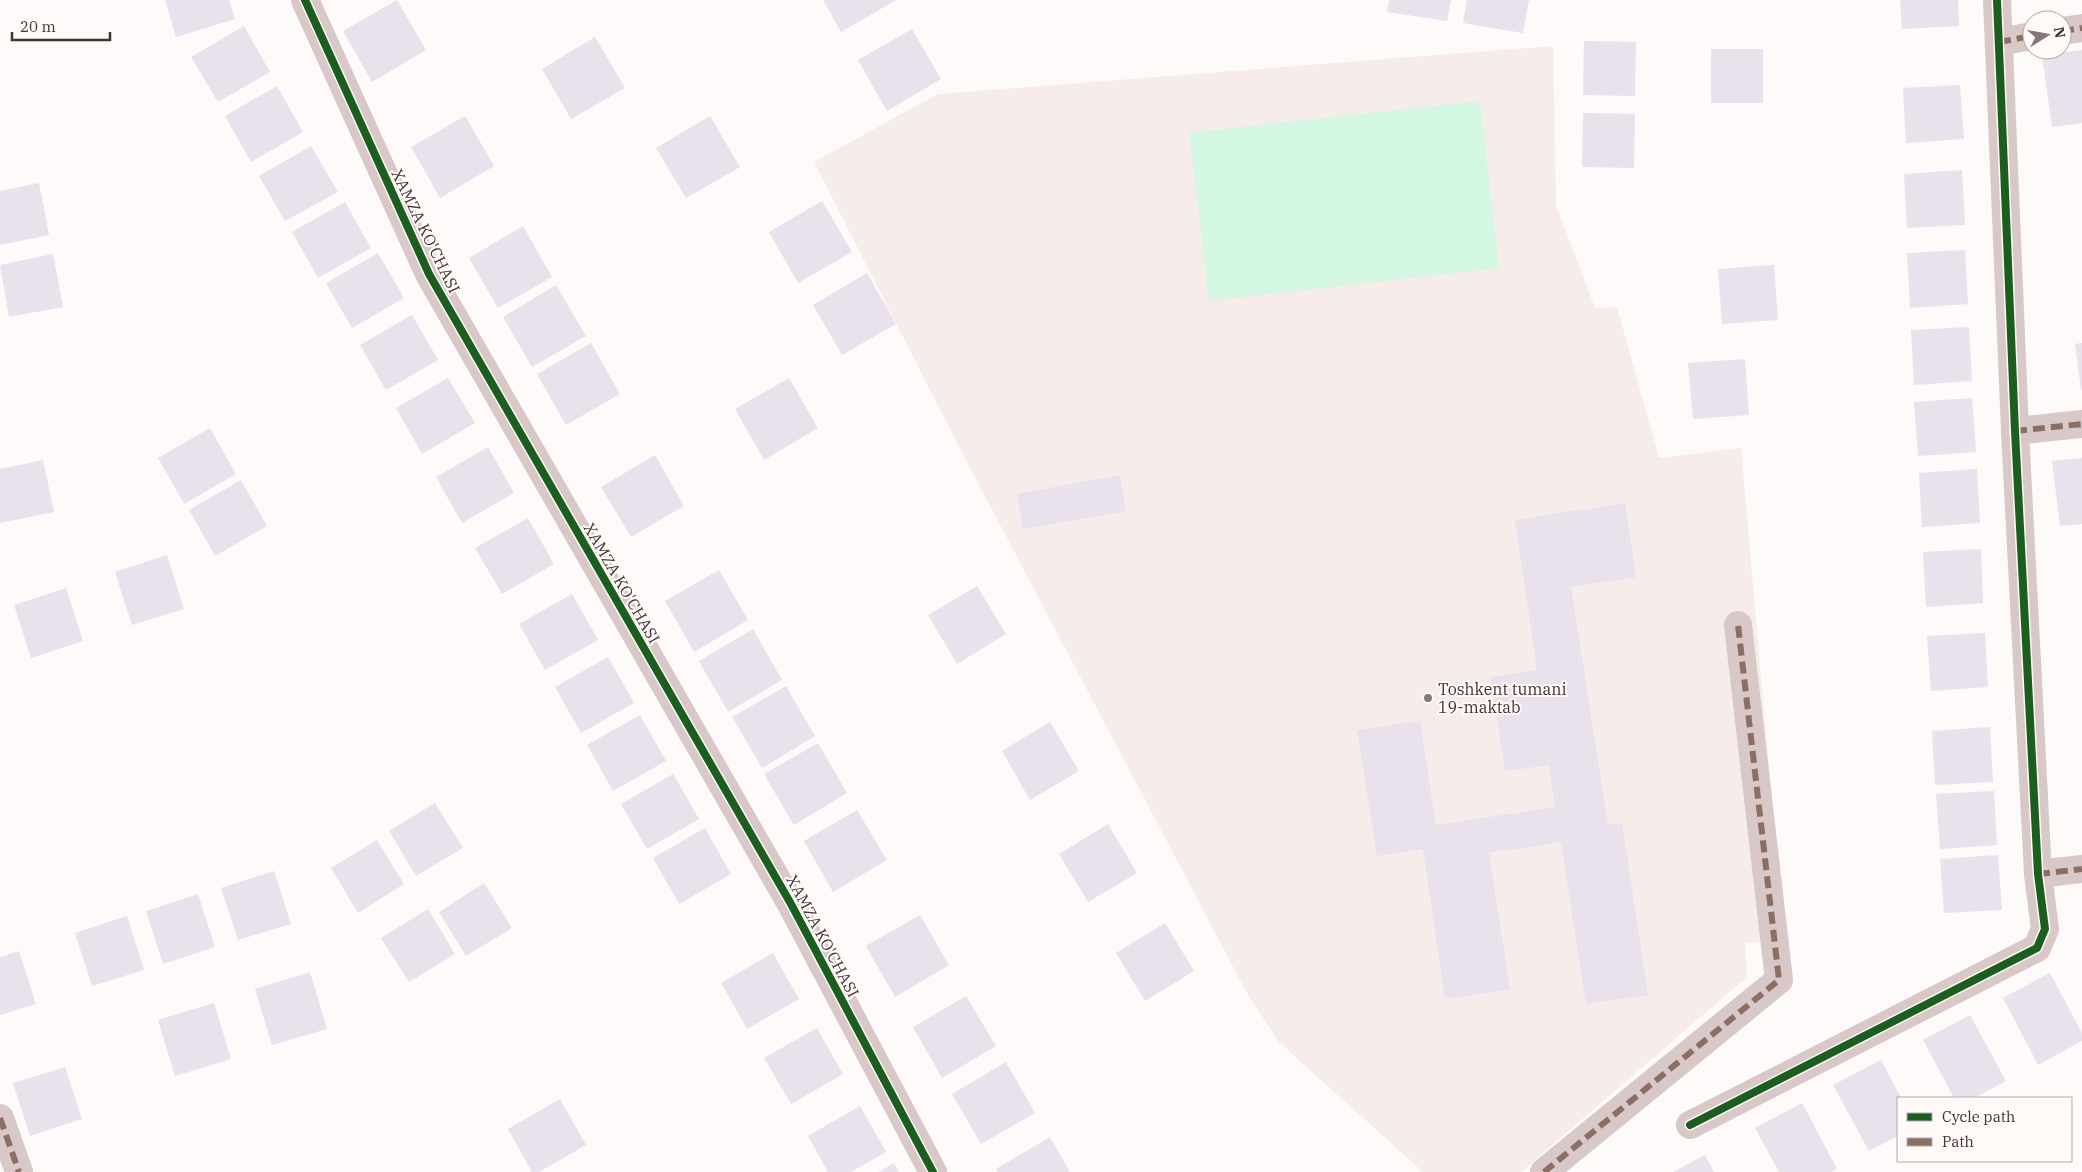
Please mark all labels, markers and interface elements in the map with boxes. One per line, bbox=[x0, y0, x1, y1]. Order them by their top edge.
scale bar bbox=[12, 10, 110, 42]
north arrow bbox=[2022, 10, 2072, 60]
text: 20 m bbox=[20, 17, 56, 36]
text: N bbox=[2050, 25, 2070, 40]
street label: XAMZA KO'CHASI bbox=[387, 166, 465, 296]
street label: XAMZA KO'CHASI bbox=[579, 519, 665, 647]
place label: Toshkent tumani 19-maktab bbox=[1438, 679, 1567, 717]
marker: Toshkent tumani 19-maktab bbox=[1422, 692, 1434, 704]
street label: XAMZA KO'CHASI bbox=[782, 871, 864, 1001]
legend bbox=[1897, 1097, 2072, 1162]
text: Cycle path bbox=[1942, 1107, 2015, 1126]
text: Path bbox=[1942, 1132, 1974, 1151]

